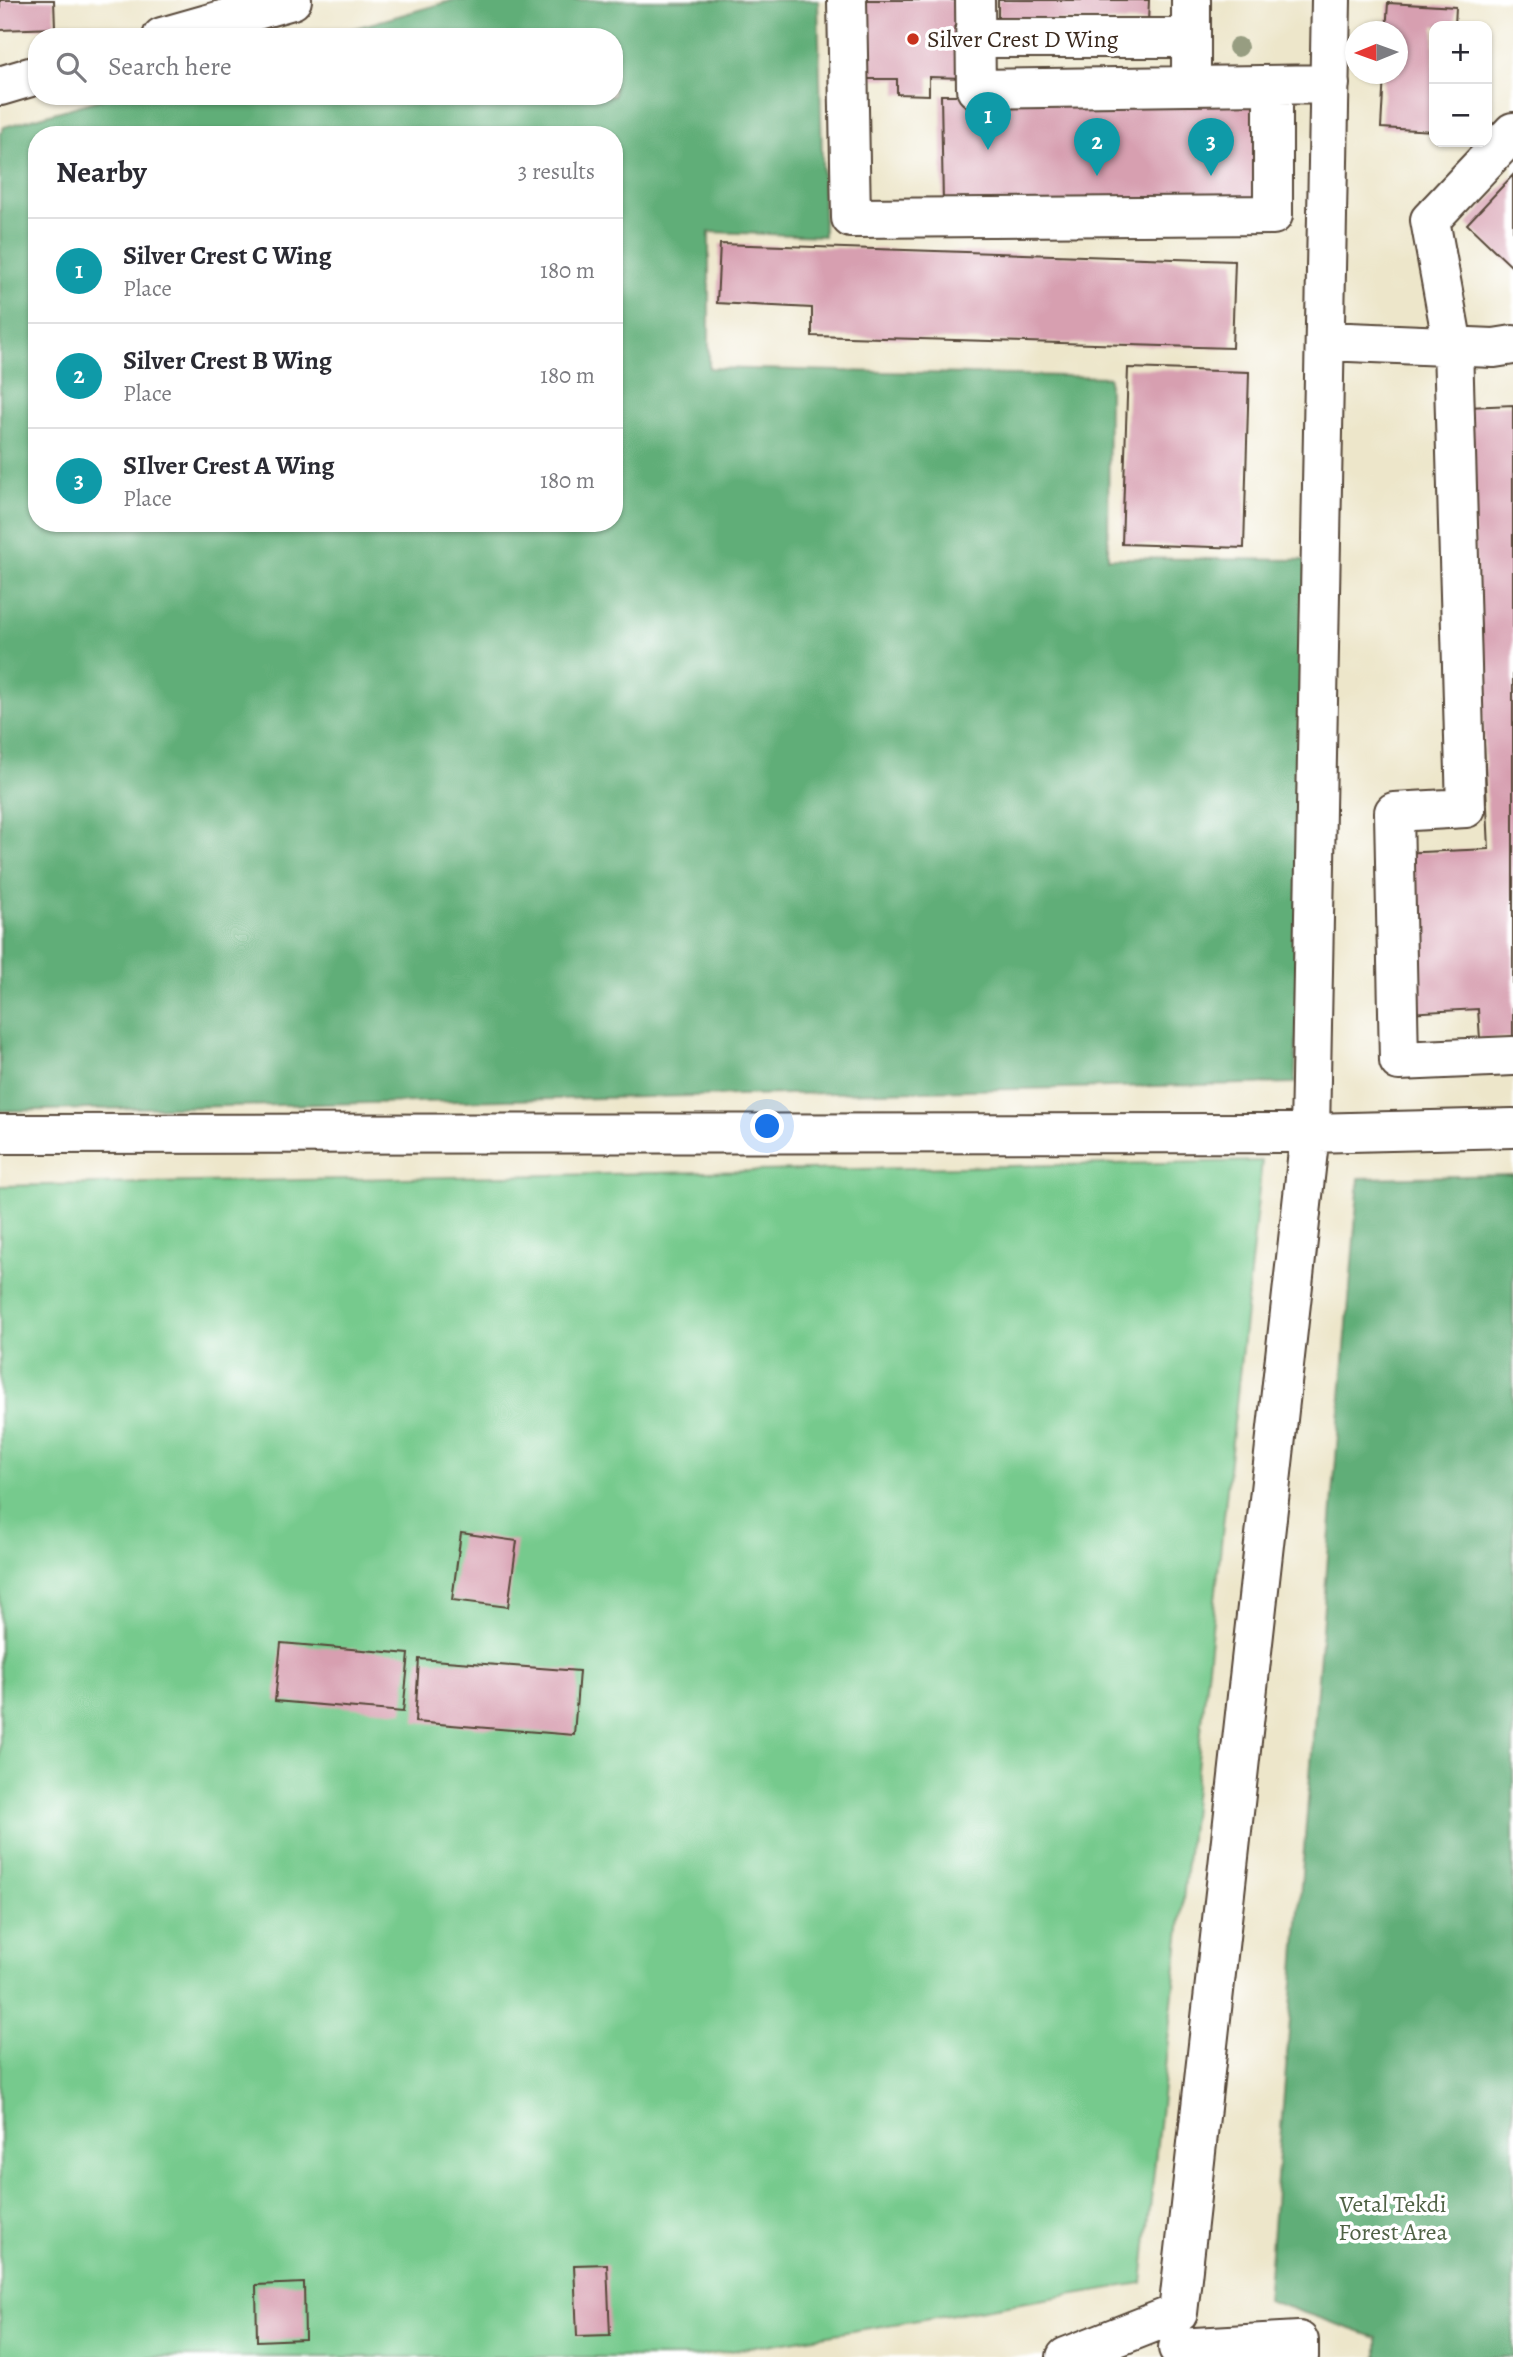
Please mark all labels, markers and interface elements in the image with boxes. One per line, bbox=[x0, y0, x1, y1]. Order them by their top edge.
north arrow bbox=[1345, 21, 1408, 84]
map controls bbox=[1429, 21, 1492, 147]
button: + bbox=[1429, 21, 1492, 84]
place label: Silver Crest D Wing bbox=[927, 23, 1119, 55]
search box bbox=[28, 28, 623, 105]
marker: Silver Crest D Wing bbox=[905, 31, 921, 47]
icon: search bbox=[52, 48, 90, 86]
text: Search here bbox=[108, 49, 232, 84]
button: − bbox=[1429, 84, 1492, 147]
pin: 1 bbox=[965, 92, 1011, 150]
pin: 2 bbox=[1074, 118, 1120, 176]
pin: 3 bbox=[1188, 118, 1234, 176]
text: Nearby bbox=[56, 152, 147, 192]
text: 3 results bbox=[518, 156, 595, 187]
text: Silver Crest C Wing bbox=[123, 238, 332, 273]
text: 1 bbox=[75, 255, 83, 286]
text: 180 m bbox=[540, 255, 595, 286]
text: Place bbox=[123, 273, 172, 304]
text: Silver Crest B Wing bbox=[123, 343, 332, 378]
text: 2 bbox=[73, 360, 85, 391]
text: 180 m bbox=[540, 360, 595, 391]
text: Place bbox=[123, 378, 172, 409]
text: SIlver Crest A Wing bbox=[123, 448, 335, 483]
text: 3 bbox=[74, 465, 84, 496]
text: 180 m bbox=[540, 465, 595, 496]
text: Place bbox=[123, 483, 172, 514]
your location bbox=[750, 1109, 784, 1143]
park label: Vetal Tekdi Forest Area bbox=[1338, 2188, 1449, 2248]

